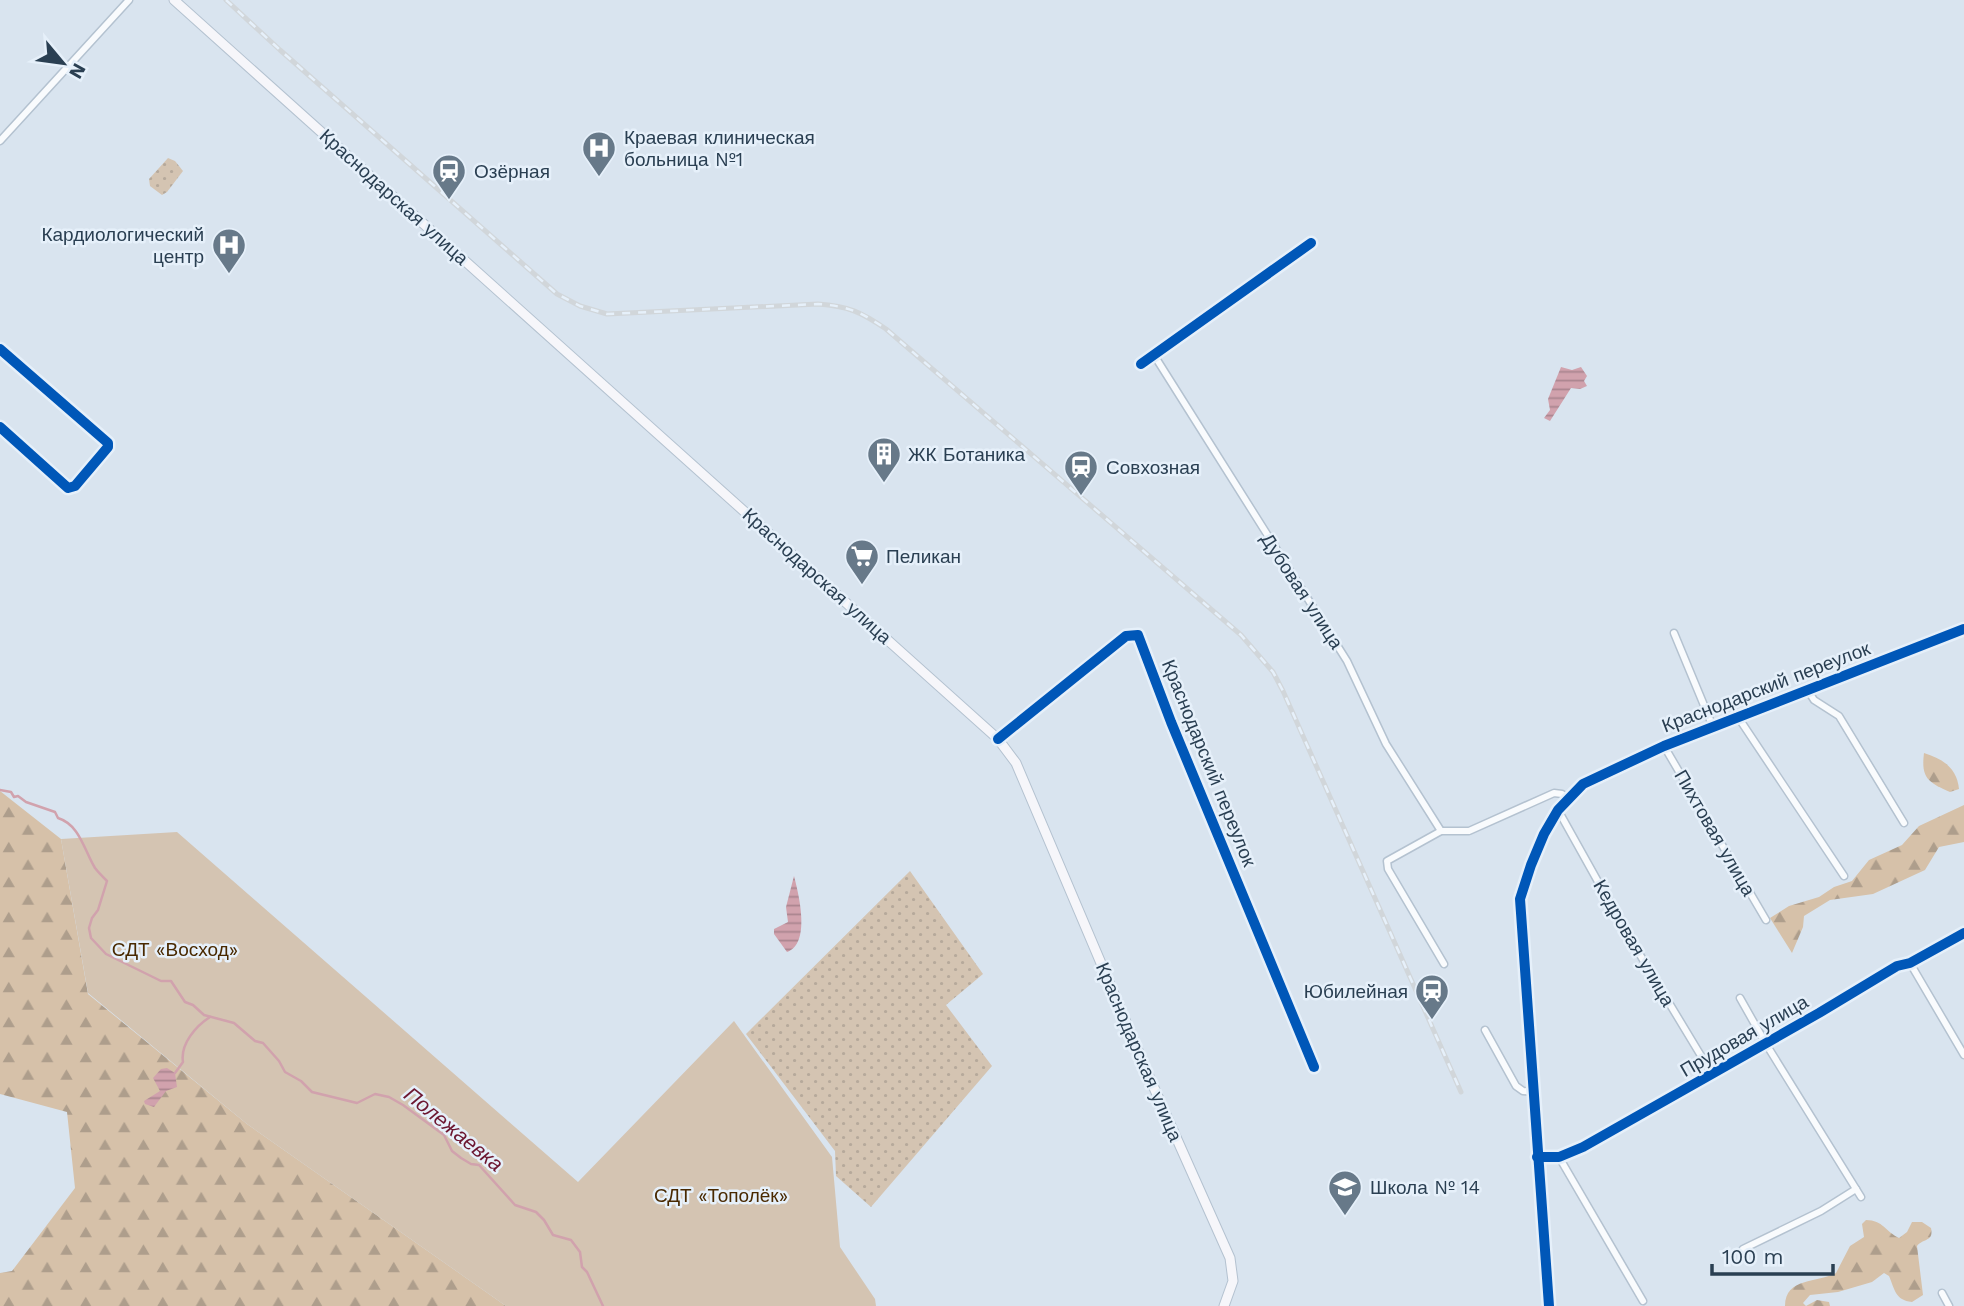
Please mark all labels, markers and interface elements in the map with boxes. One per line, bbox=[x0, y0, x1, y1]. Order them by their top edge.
north arrow bbox=[28, 28, 98, 98]
text: N bbox=[64, 59, 91, 83]
street label: Краснодарская улица bbox=[315, 124, 473, 270]
place label: Краевая клиническая больница №1 bbox=[624, 126, 815, 171]
hospital icon: Краевая клиническая больница №1 bbox=[580, 129, 618, 178]
station icon: Озёрная bbox=[430, 152, 468, 201]
place label: Озёрная bbox=[474, 160, 550, 183]
place label: Кардиологический центр bbox=[41, 223, 204, 268]
hospital icon: Кардиологический центр bbox=[210, 226, 248, 275]
building icon: ЖК Ботаника bbox=[865, 435, 903, 484]
place label: ЖК Ботаника bbox=[908, 443, 1026, 466]
station icon: Совхозная bbox=[1062, 448, 1100, 497]
place label: Совхозная bbox=[1106, 456, 1200, 479]
street label: Краснодарская улица bbox=[738, 503, 896, 649]
street label: Дубовая улица bbox=[1256, 529, 1348, 654]
supermarket icon: Пеликан bbox=[843, 537, 881, 586]
place label: Пеликан bbox=[886, 545, 961, 568]
street label: Краснодарский переулок bbox=[1659, 636, 1874, 737]
street label: Краснодарский переулок bbox=[1157, 656, 1261, 870]
street label: Пихтовая улица bbox=[1670, 766, 1761, 901]
street label: Кедровая улица bbox=[1588, 875, 1680, 1011]
park label: СДТ «Восход» bbox=[112, 938, 238, 961]
street label: Краснодарская улица bbox=[1091, 959, 1187, 1145]
station icon: Юбилейная bbox=[1413, 972, 1451, 1021]
place label: Юбилейная bbox=[1304, 980, 1408, 1003]
street label: Прудовая улица bbox=[1676, 990, 1812, 1082]
water label: Полежаевка bbox=[399, 1081, 509, 1177]
school or university icon: Школа № 14 bbox=[1326, 1168, 1364, 1217]
place label: Школа № 14 bbox=[1370, 1176, 1480, 1199]
park label: СДТ «Тополёк» bbox=[654, 1184, 788, 1207]
scale bar bbox=[1712, 1232, 1833, 1276]
text: 100 m bbox=[1722, 1244, 1784, 1269]

